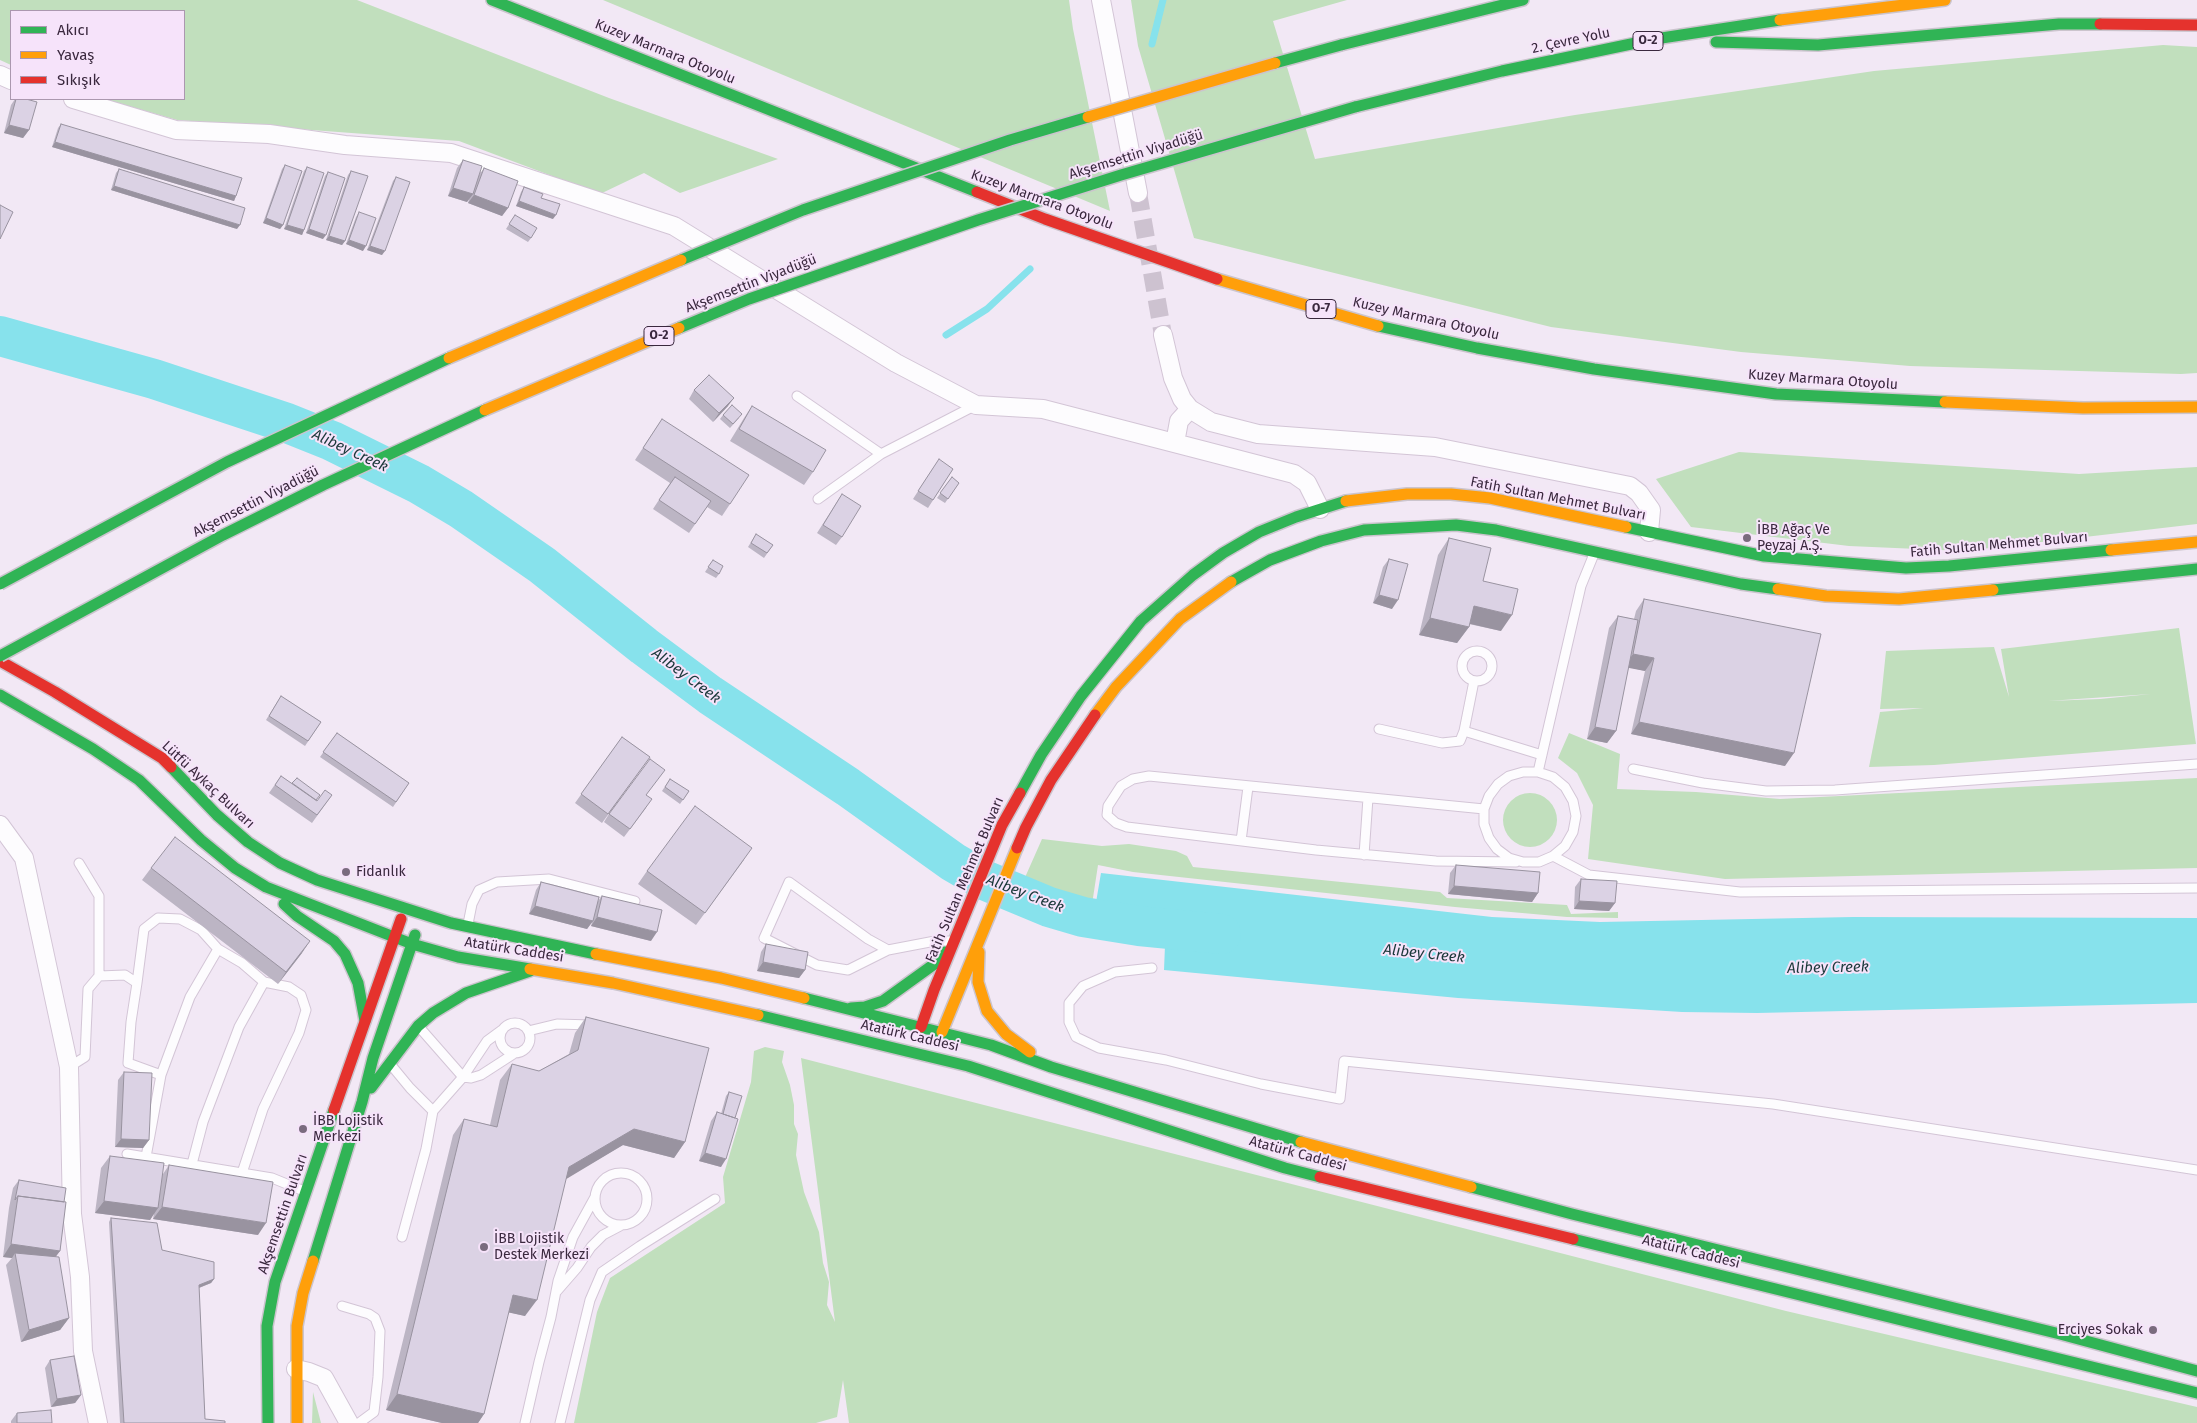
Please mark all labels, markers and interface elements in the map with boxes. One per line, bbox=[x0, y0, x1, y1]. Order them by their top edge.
legend bbox=[10, 10, 185, 100]
street label: Kuzey Marmara Otoyolu bbox=[592, 16, 738, 88]
text: Akıcı bbox=[57, 21, 89, 39]
street label: 2. Çevre Yolu bbox=[1530, 25, 1612, 57]
road number: O-2 bbox=[1633, 31, 1663, 50]
text: Yavaş bbox=[57, 46, 94, 64]
text: Sıkışık bbox=[57, 71, 100, 89]
street label: Akşemsettin Viyadüğü bbox=[1067, 127, 1205, 183]
street label: Kuzey Marmara Otoyolu bbox=[969, 166, 1115, 234]
street label: Akşemsettin Viyadüğü bbox=[683, 251, 819, 317]
street label: Kuzey Marmara Otoyolu bbox=[1351, 294, 1501, 344]
road number: O-7 bbox=[1306, 300, 1336, 318]
road number: O-2 bbox=[644, 326, 674, 346]
street label: Kuzey Marmara Otoyolu bbox=[1748, 366, 1898, 394]
water label: Alibey Creek bbox=[309, 426, 391, 476]
street label: Akşemsettin Viyadüğü bbox=[190, 463, 322, 541]
street label: Fatih Sultan Mehmet Bulvarı bbox=[1469, 474, 1647, 524]
place label: İBB Ağaç Ve Peyzaj A.Ş. bbox=[1757, 522, 1830, 554]
street label: Fatih Sultan Mehmet Bulvarı bbox=[1909, 529, 2089, 561]
marker: İBB Ağaç Ve Peyzaj A.Ş. bbox=[1741, 532, 1753, 544]
water label: Alibey Creek bbox=[648, 644, 724, 708]
street label: Lütfü Aykaç Bulvarı bbox=[158, 738, 258, 832]
street label: Fatih Sultan Mehmet Bulvarı bbox=[922, 795, 1008, 965]
place label: Fidanlık bbox=[356, 864, 406, 880]
marker: Fidanlık bbox=[340, 866, 352, 878]
water label: Alibey Creek bbox=[984, 871, 1066, 917]
street label: Atatürk Caddesi bbox=[463, 934, 565, 966]
water label: Alibey Creek bbox=[1383, 941, 1465, 967]
water label: Alibey Creek bbox=[1787, 958, 1869, 978]
street label: Atatürk Caddesi bbox=[859, 1017, 961, 1055]
place label: İBB Lojistik Merkezi bbox=[313, 1113, 383, 1146]
marker: İBB Lojistik Merkezi bbox=[297, 1123, 309, 1135]
street label: Atatürk Caddesi bbox=[1247, 1133, 1349, 1175]
street label: Akşemsettin Bulvarı bbox=[255, 1152, 311, 1276]
place label: İBB Lojistik Destek Merkezi bbox=[494, 1231, 589, 1264]
street label: Atatürk Caddesi bbox=[1640, 1232, 1742, 1272]
marker: İBB Lojistik Destek Merkezi bbox=[478, 1241, 490, 1253]
place label: Erciyes Sokak bbox=[2058, 1322, 2143, 1338]
marker: Erciyes Sokak bbox=[2147, 1324, 2159, 1336]

